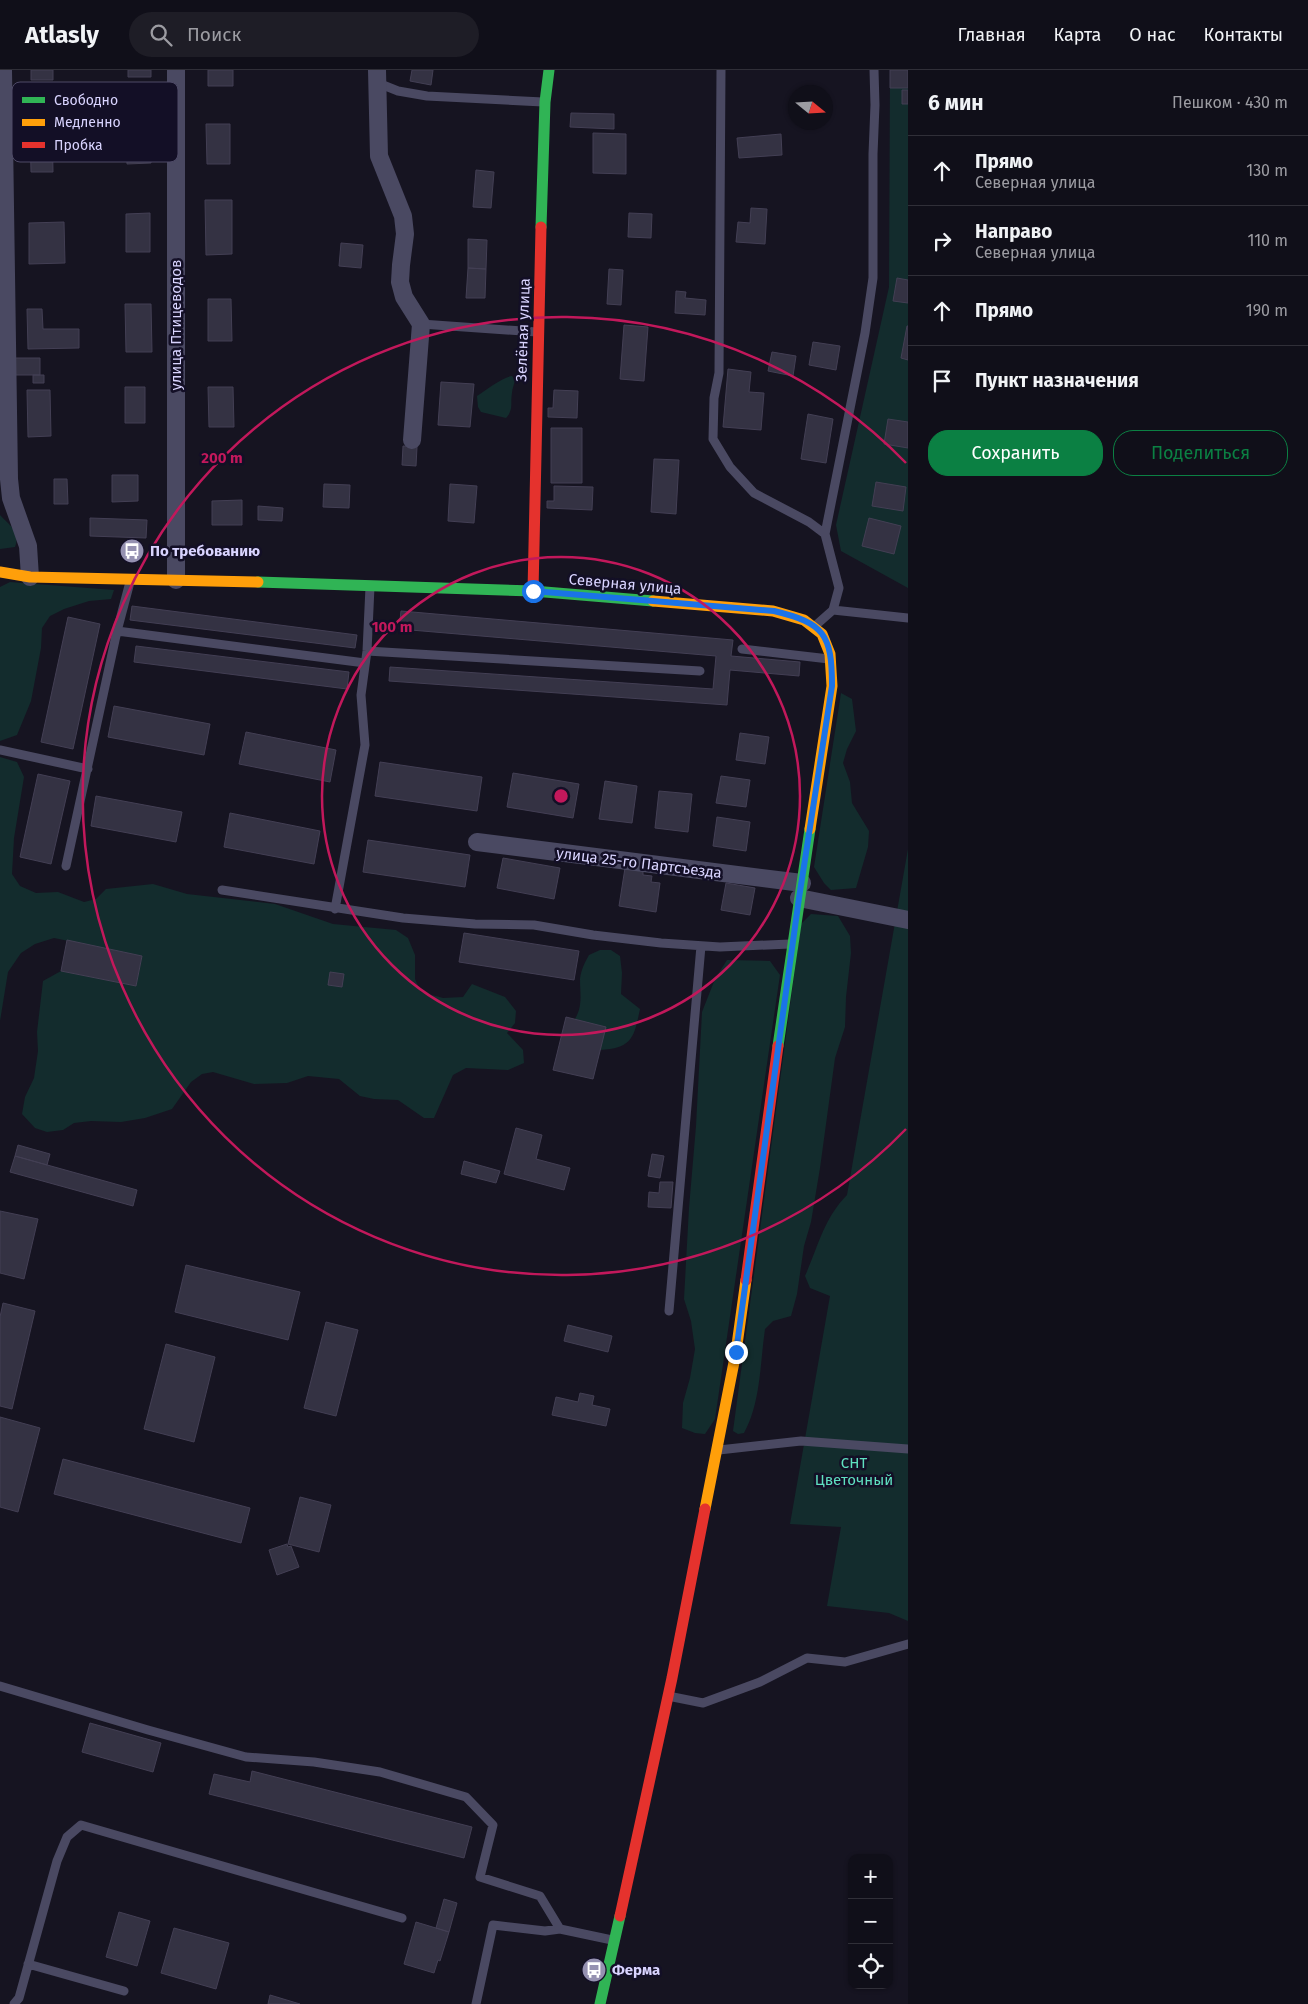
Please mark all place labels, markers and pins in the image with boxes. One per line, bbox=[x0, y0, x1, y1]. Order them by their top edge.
bus stop icon: По требованию bbox=[119, 538, 145, 564]
place label: По требованию bbox=[150, 542, 260, 560]
centre of rings bbox=[552, 787, 570, 805]
bus stop icon: Ферма bbox=[581, 1957, 607, 1983]
place label: Ферма bbox=[612, 1961, 660, 1979]

